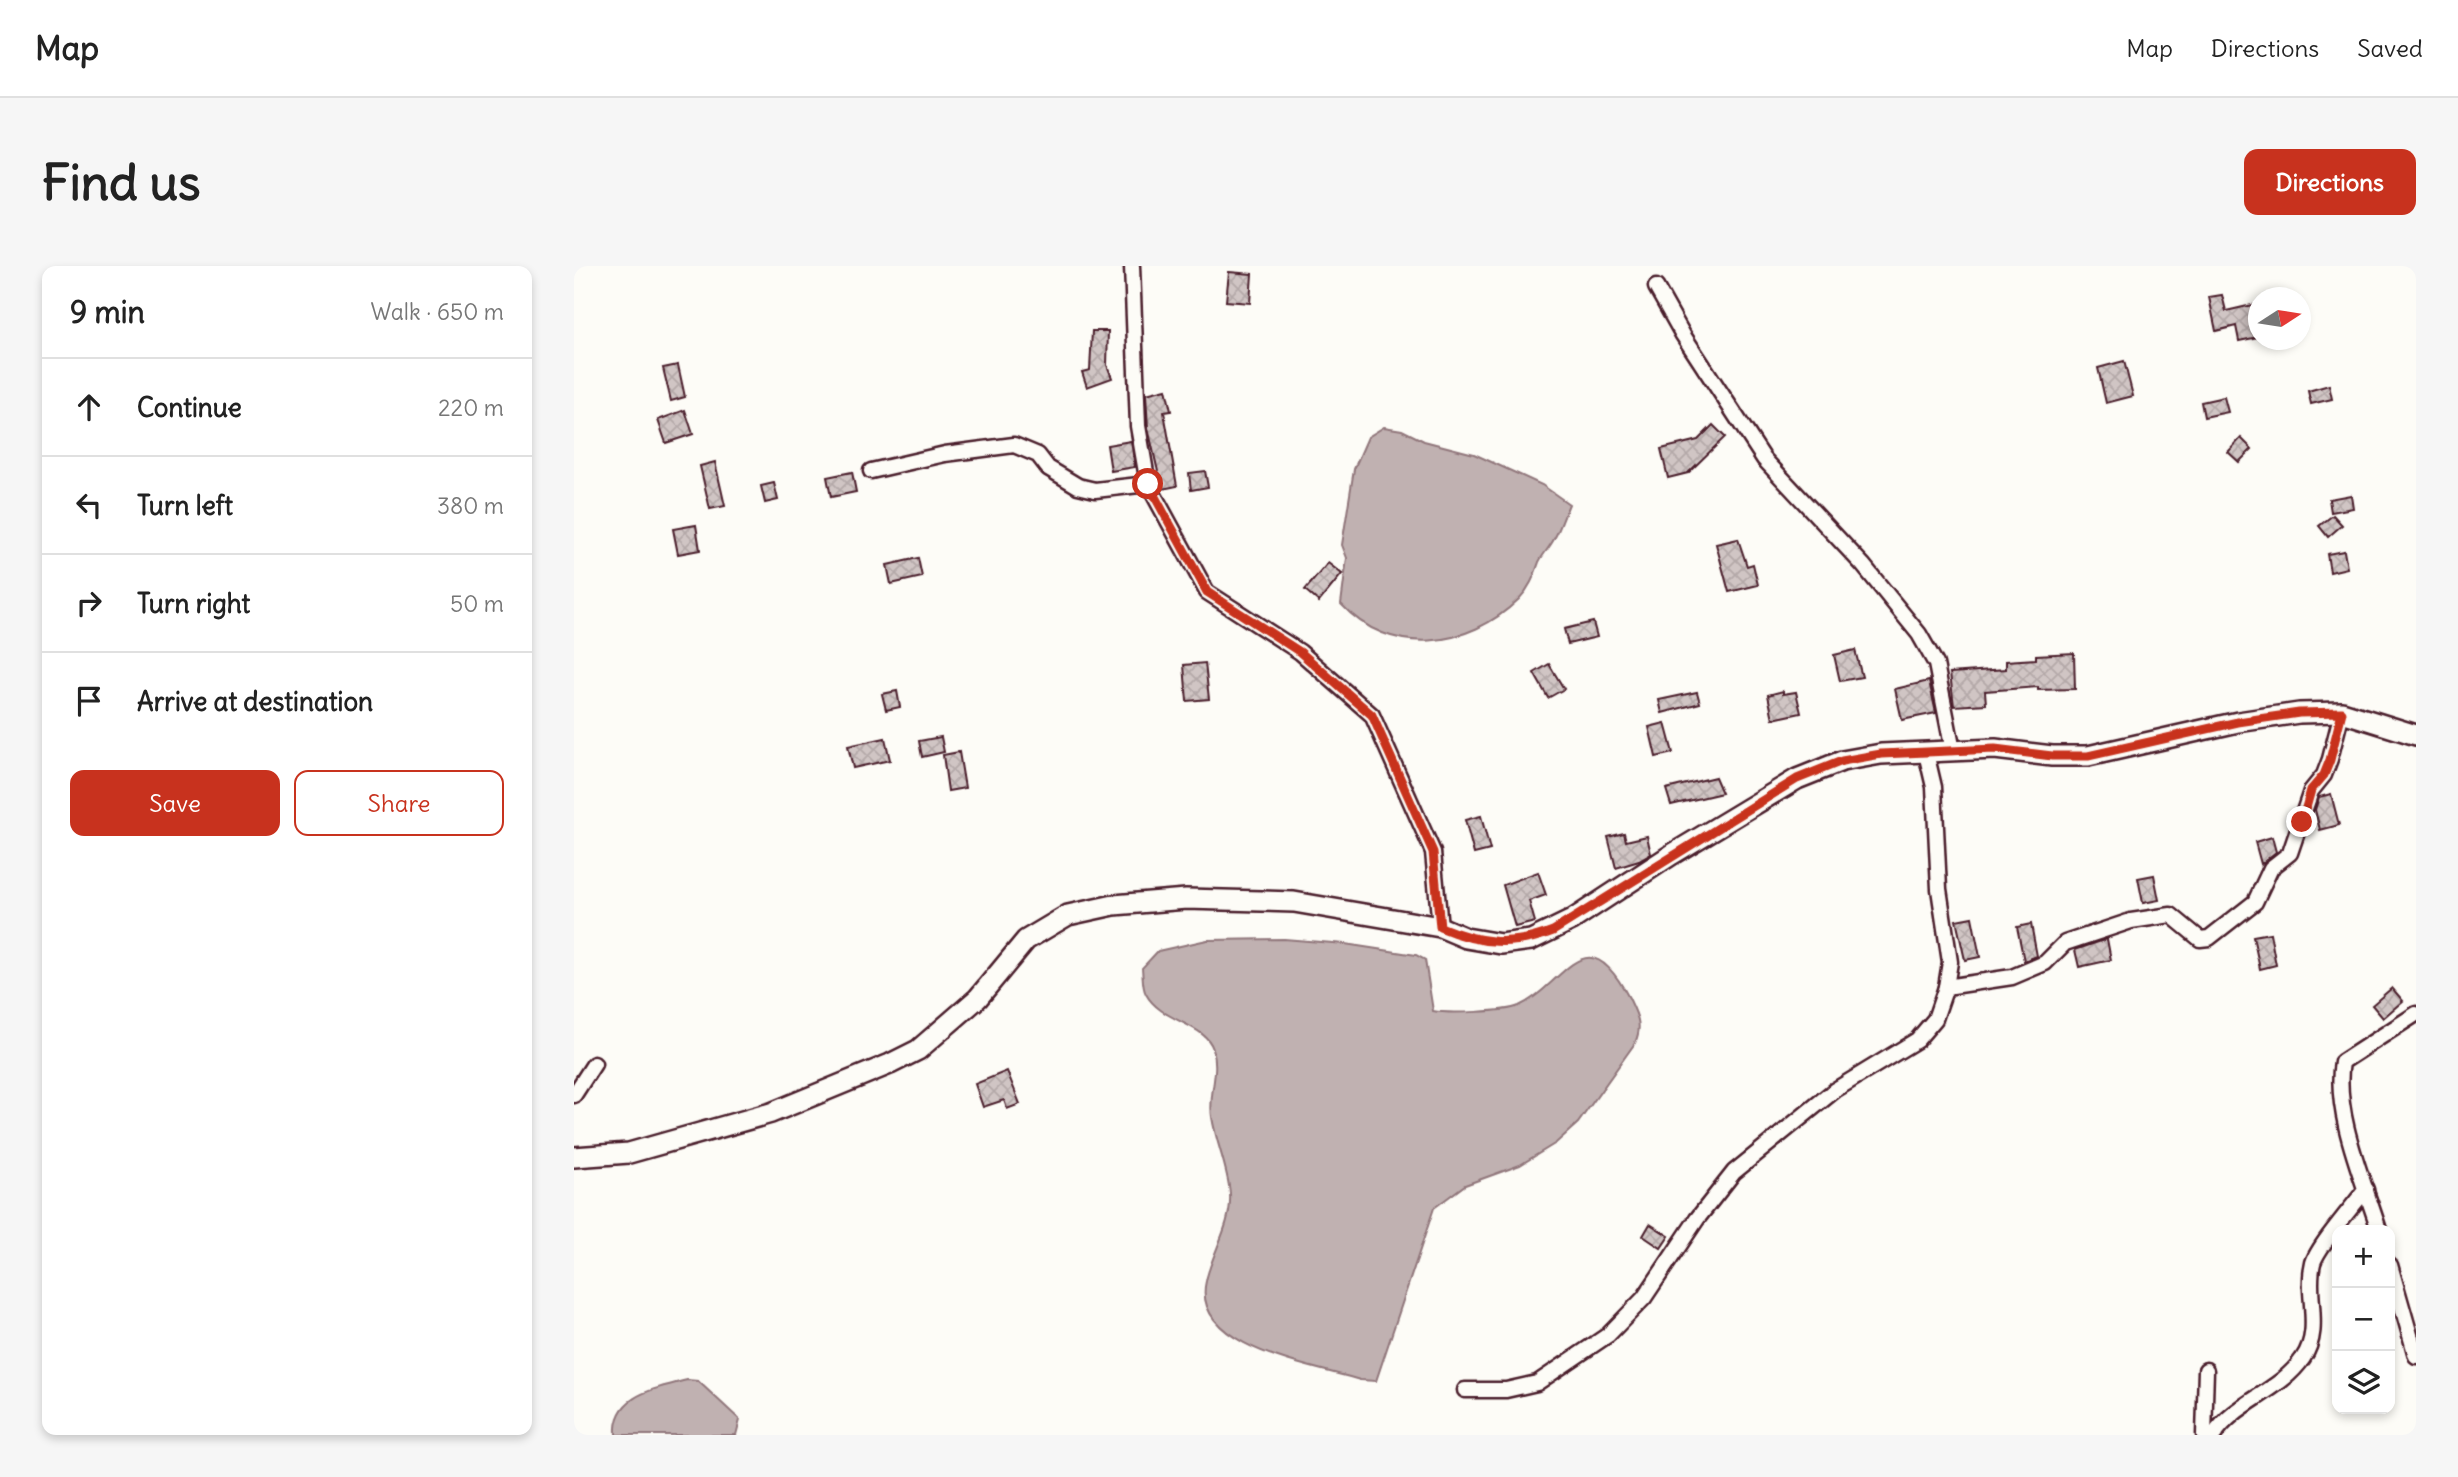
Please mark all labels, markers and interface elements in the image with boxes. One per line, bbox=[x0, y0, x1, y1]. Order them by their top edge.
text: Map bbox=[35, 27, 99, 69]
text: Map bbox=[2126, 33, 2173, 63]
text: Directions bbox=[2211, 33, 2319, 63]
text: Saved bbox=[2357, 33, 2423, 63]
button: Directions bbox=[2244, 149, 2416, 215]
text: Find us bbox=[42, 152, 200, 213]
north arrow bbox=[2248, 287, 2311, 350]
text: 9 min bbox=[70, 293, 145, 331]
text: Walk · 650 m bbox=[371, 297, 504, 326]
icon: ahead bbox=[70, 388, 108, 426]
text: Continue bbox=[137, 391, 242, 424]
text: 220 m bbox=[438, 393, 504, 422]
route start bbox=[1132, 468, 1163, 499]
icon: left bbox=[70, 486, 108, 524]
text: Turn left bbox=[137, 489, 233, 522]
text: 380 m bbox=[437, 491, 504, 520]
icon: right bbox=[70, 584, 108, 622]
text: Turn right bbox=[137, 587, 250, 620]
text: 50 m bbox=[450, 589, 504, 618]
icon: arrive bbox=[70, 682, 108, 720]
text: Arrive at destination bbox=[137, 685, 373, 718]
button: Save bbox=[70, 770, 280, 836]
button: Share bbox=[294, 770, 504, 836]
route end bbox=[2286, 806, 2317, 837]
map controls bbox=[2332, 1225, 2395, 1414]
button: + bbox=[2332, 1225, 2395, 1288]
button: − bbox=[2332, 1288, 2395, 1351]
button: layers bbox=[2332, 1351, 2395, 1414]

